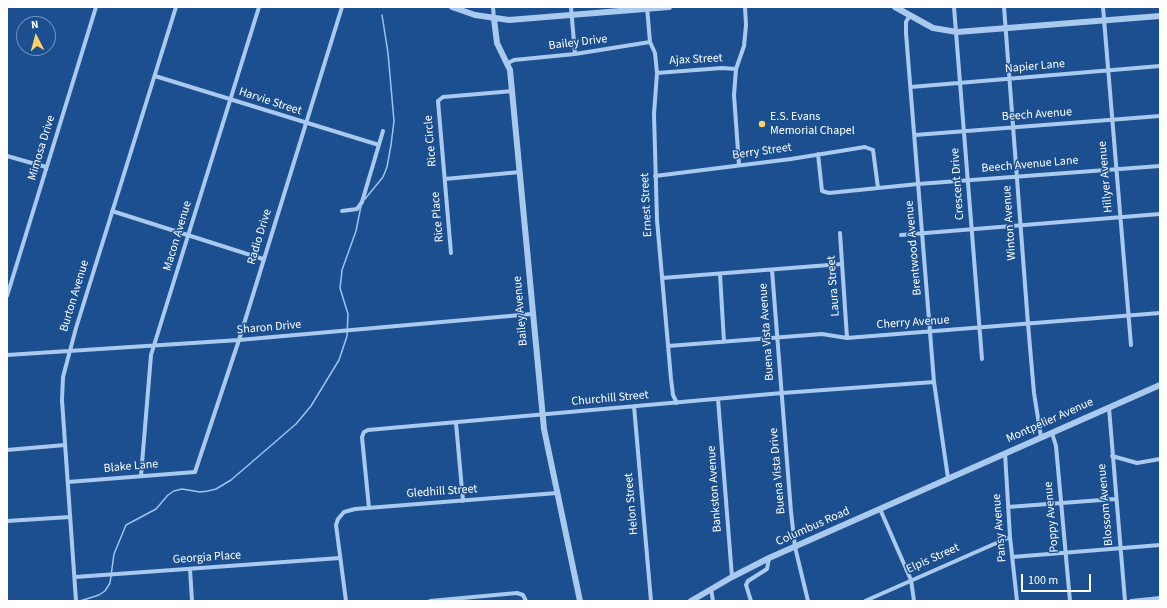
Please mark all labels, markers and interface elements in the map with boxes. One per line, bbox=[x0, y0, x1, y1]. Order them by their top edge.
north arrow bbox=[16, 16, 56, 56]
text: N bbox=[30, 17, 39, 32]
street label: Bailey Drive bbox=[548, 32, 608, 54]
street label: Ajax Street bbox=[669, 51, 723, 69]
street label: Napier Lane bbox=[1004, 57, 1066, 77]
street label: Harvie Street bbox=[237, 85, 303, 119]
street label: Beech Avenue bbox=[1001, 105, 1073, 125]
place label: E.S. Evans Memorial Chapel bbox=[770, 110, 855, 138]
street label: Mimosa Drive bbox=[25, 114, 59, 182]
street label: Rice Circle bbox=[422, 115, 440, 167]
marker: E.S. Evans Memorial Chapel bbox=[757, 119, 767, 129]
street label: Berry Street bbox=[731, 141, 793, 163]
street label: Hillyer Avenue bbox=[1096, 141, 1116, 213]
street label: Crescent Drive bbox=[948, 148, 968, 220]
street label: Beech Avenue Lane bbox=[981, 154, 1079, 176]
street label: Ernest Street bbox=[638, 173, 656, 237]
street label: Winton Avenue bbox=[1000, 185, 1020, 261]
street label: Rice Place bbox=[429, 191, 447, 243]
street label: Macon Avenue bbox=[161, 199, 195, 273]
street label: Brentwood Avenue bbox=[903, 200, 925, 296]
street label: Radio Drive bbox=[245, 207, 275, 267]
street label: Laura Street bbox=[825, 255, 843, 317]
street label: Burton Avenue bbox=[57, 258, 93, 334]
street label: Bailey Avenue bbox=[511, 275, 531, 347]
street label: Buena Vista Avenue bbox=[756, 283, 778, 381]
street label: Cherry Avenue bbox=[876, 313, 950, 333]
street label: Sharon Drive bbox=[236, 318, 302, 338]
street label: Churchill Street bbox=[571, 388, 649, 410]
street label: Montpelier Avenue bbox=[1004, 395, 1096, 447]
street label: Buena Vista Drive bbox=[767, 427, 789, 515]
street label: Bankston Avenue bbox=[705, 445, 725, 533]
street label: Blake Lane bbox=[103, 457, 159, 477]
street label: Blossom Avenue bbox=[1095, 463, 1117, 547]
street label: Helon Street bbox=[622, 472, 642, 536]
street label: Poppy Avenue bbox=[1042, 481, 1062, 553]
street label: Gledhill Street bbox=[406, 482, 478, 502]
street label: Pansy Avenue bbox=[990, 493, 1010, 563]
street label: Columbus Road bbox=[774, 504, 852, 550]
street label: Elpis Street bbox=[904, 541, 962, 577]
street label: Georgia Place bbox=[172, 548, 242, 568]
scale bar bbox=[1023, 566, 1093, 592]
text: 100 m bbox=[1028, 572, 1058, 589]

